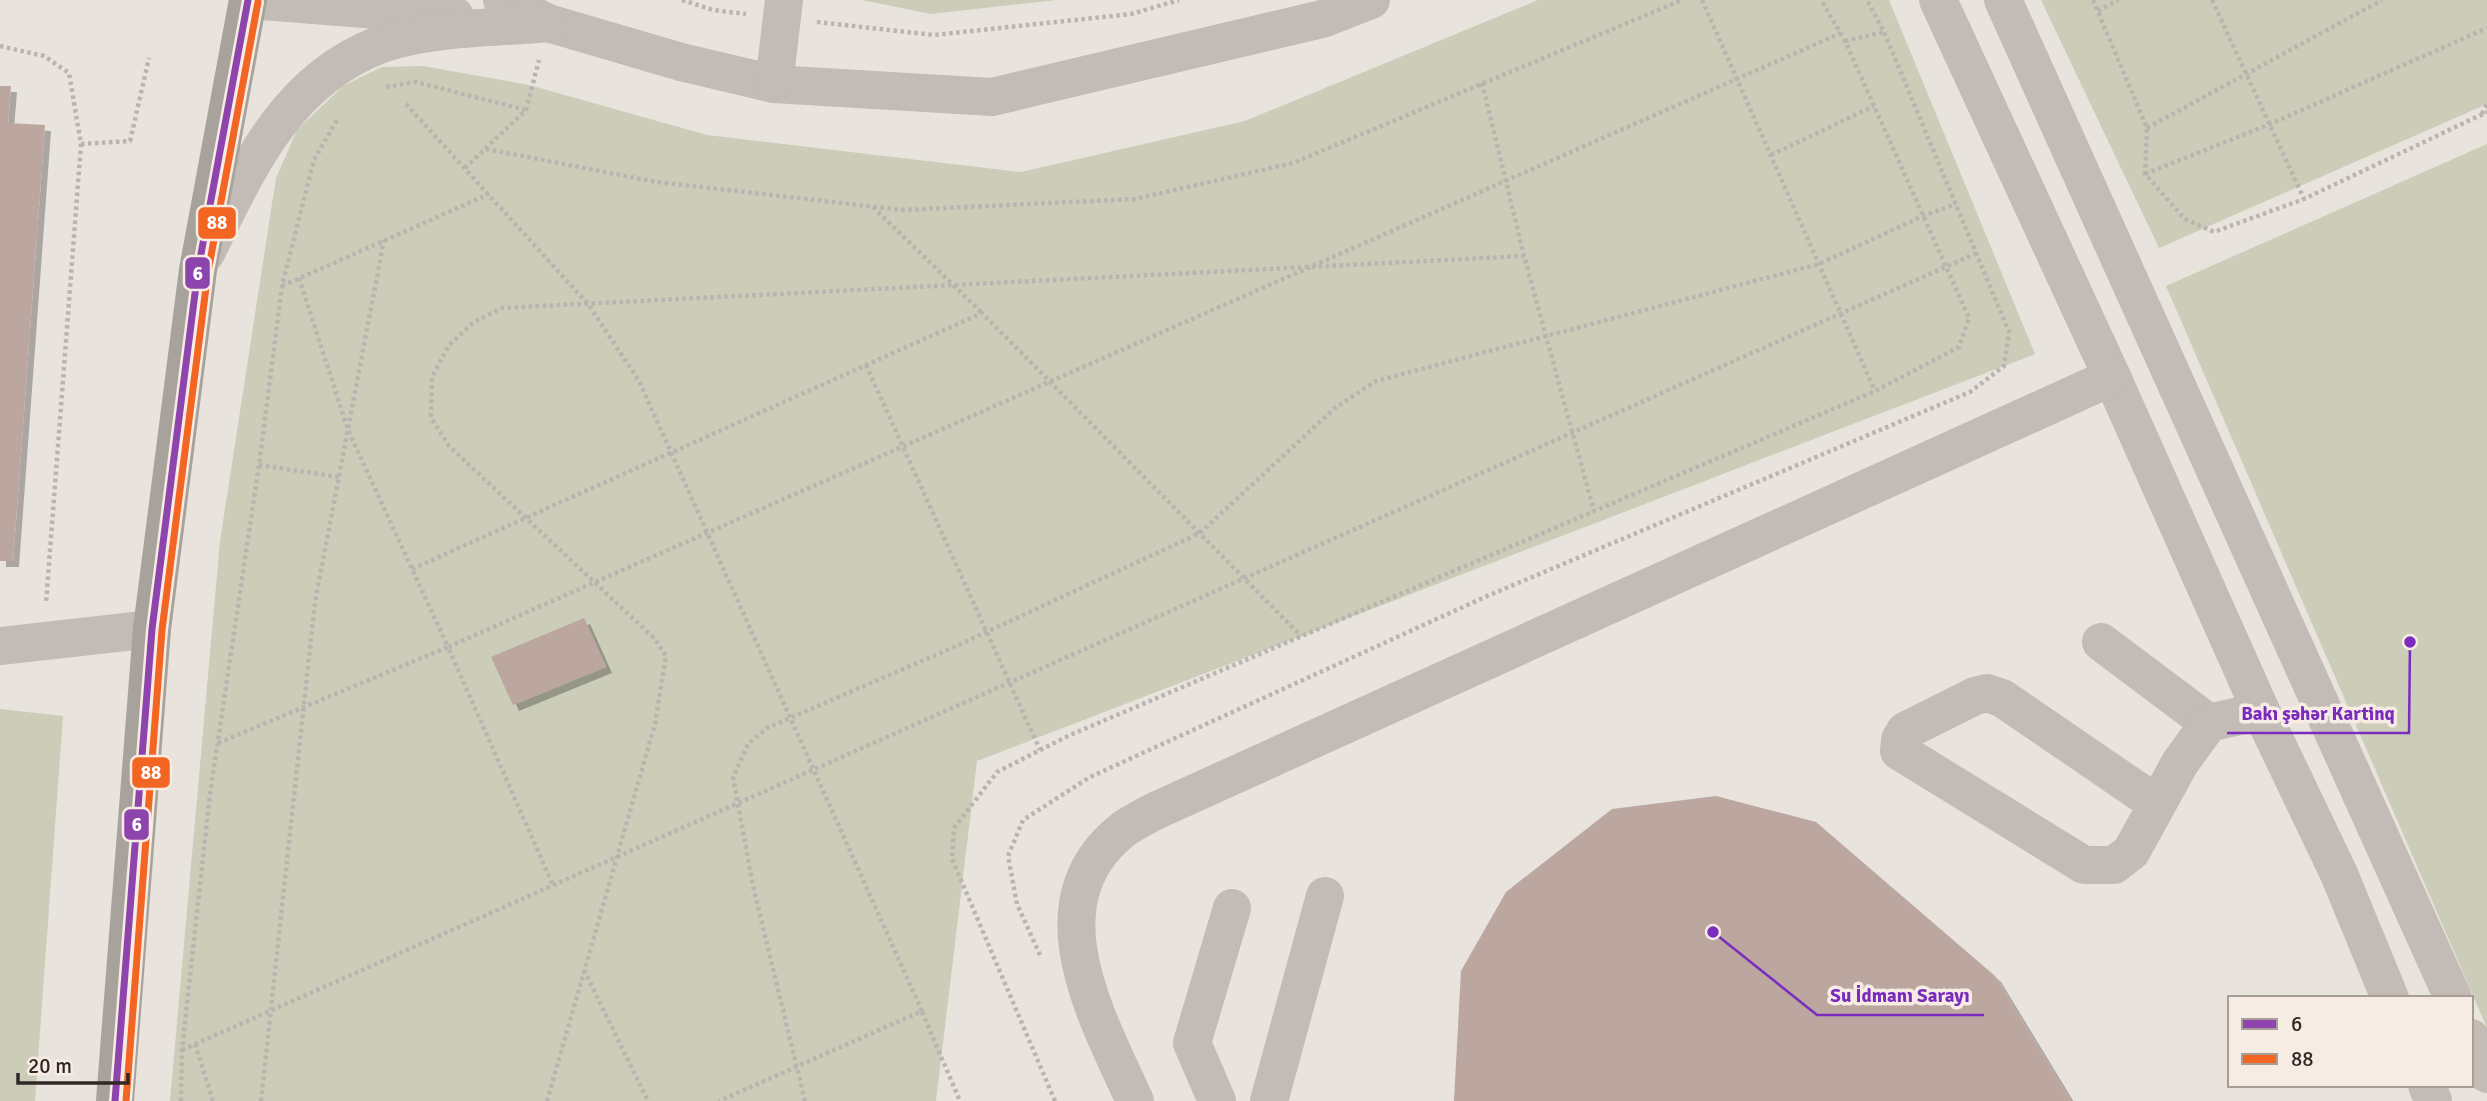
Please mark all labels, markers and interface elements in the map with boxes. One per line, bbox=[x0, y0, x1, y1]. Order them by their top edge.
line badge: 88 bbox=[197, 206, 237, 240]
text: 88 bbox=[207, 211, 227, 235]
line badge: 6 bbox=[184, 256, 211, 290]
text: 6 bbox=[193, 262, 203, 286]
callout: Bakı şəhər Kartinq bbox=[2227, 693, 2409, 733]
text: Bakı şəhər Kartinq bbox=[2241, 702, 2395, 726]
line badge: 88 bbox=[131, 756, 171, 789]
text: 88 bbox=[141, 761, 161, 785]
line badge: 6 bbox=[123, 808, 150, 841]
text: 6 bbox=[132, 813, 142, 837]
callout: Su İdmanı Sarayı bbox=[1817, 975, 1984, 1015]
text: Su İdmanı Sarayı bbox=[1830, 984, 1970, 1008]
legend bbox=[2228, 996, 2473, 1087]
text: 6 bbox=[2291, 1011, 2302, 1037]
scale bar bbox=[18, 1042, 128, 1086]
text: 88 bbox=[2291, 1046, 2314, 1072]
text: 20 m bbox=[28, 1053, 72, 1079]

